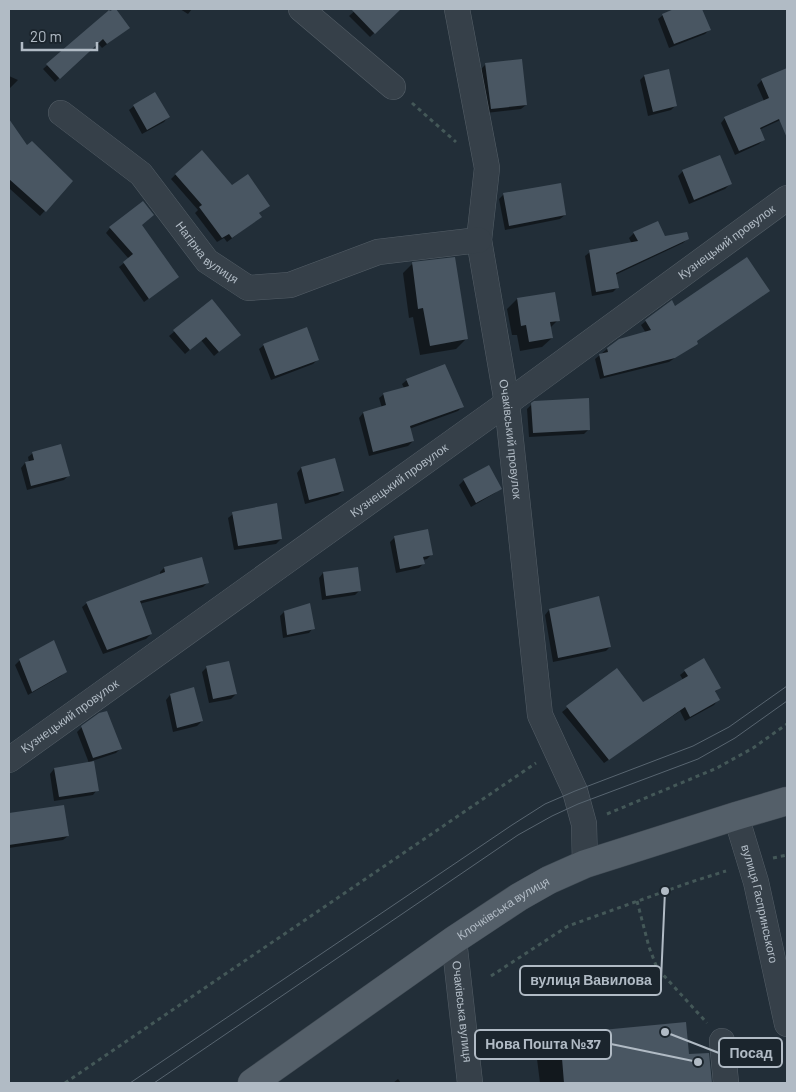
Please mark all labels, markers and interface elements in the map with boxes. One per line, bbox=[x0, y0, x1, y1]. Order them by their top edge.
scale bar bbox=[22, 20, 98, 52]
text: 20 m bbox=[30, 27, 62, 45]
street label: Кузнецький провулок bbox=[675, 201, 778, 282]
street label: Нагірна вулиця bbox=[173, 218, 242, 286]
street label: Очаківський провулок bbox=[497, 378, 525, 501]
street label: Кузнецький провулок bbox=[347, 439, 451, 519]
street label: Кузнецький провулок bbox=[18, 675, 122, 755]
street label: вулиця Гаспринського bbox=[739, 843, 782, 965]
street label: Клочківська вулиця bbox=[454, 873, 552, 942]
street label: Очаківська вулиця bbox=[450, 960, 476, 1063]
callout: вулиця Вавилова bbox=[520, 966, 661, 995]
text: вулиця Вавилова bbox=[530, 971, 652, 988]
callout: Нова Пошта №37 bbox=[475, 1030, 611, 1059]
text: Нова Пошта №37 bbox=[485, 1035, 601, 1052]
callout: Посад bbox=[719, 1038, 782, 1067]
text: Посад bbox=[729, 1044, 773, 1061]

